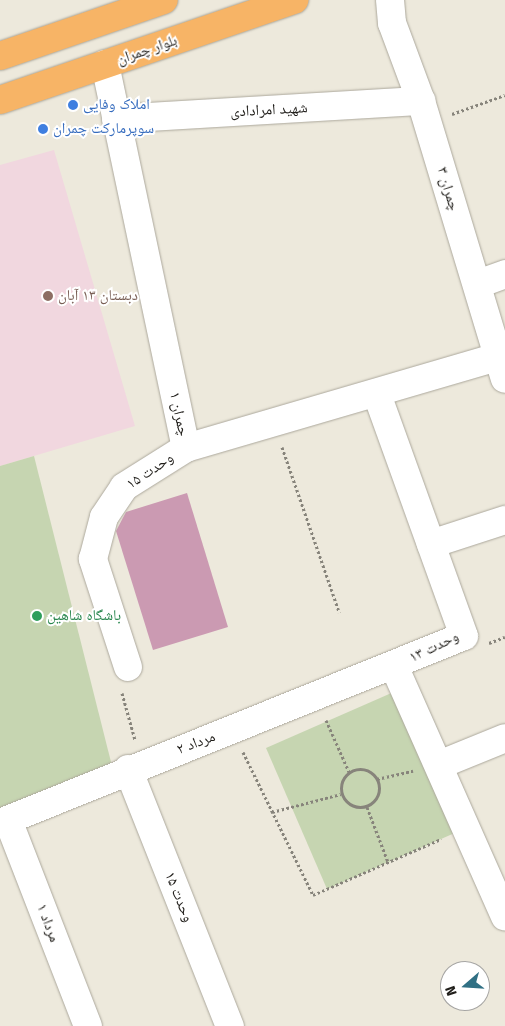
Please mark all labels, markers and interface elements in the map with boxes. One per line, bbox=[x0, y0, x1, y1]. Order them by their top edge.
street label: بلوار چمران bbox=[115, 31, 179, 69]
place label: املاک وفایی bbox=[83, 96, 150, 114]
marker: املاک وفایی bbox=[67, 99, 79, 111]
street label: شهید امرادادی bbox=[230, 99, 308, 121]
place label: سوپرمارکت چمران bbox=[53, 120, 154, 138]
marker: سوپرمارکت چمران bbox=[37, 123, 49, 135]
street label: چمران ۳ bbox=[433, 165, 463, 213]
place label: دبستان ۱۳ آبان bbox=[58, 287, 138, 305]
marker: دبستان ۱۳ آبان bbox=[42, 290, 54, 302]
street label: چمران ۱ bbox=[166, 390, 192, 438]
street label: وحدت ۱۵ bbox=[123, 449, 177, 493]
place label: باشگاه شاهین bbox=[47, 607, 121, 625]
marker: باشگاه شاهین bbox=[31, 610, 43, 622]
street label: وحدت ۱۳ bbox=[406, 627, 462, 667]
street label: مرداد ۲ bbox=[174, 728, 218, 758]
street label: وحدت ۱۵ bbox=[161, 869, 197, 925]
street label: مرداد ۱ bbox=[33, 901, 63, 945]
north arrow bbox=[440, 961, 490, 1011]
text: N bbox=[442, 984, 461, 998]

